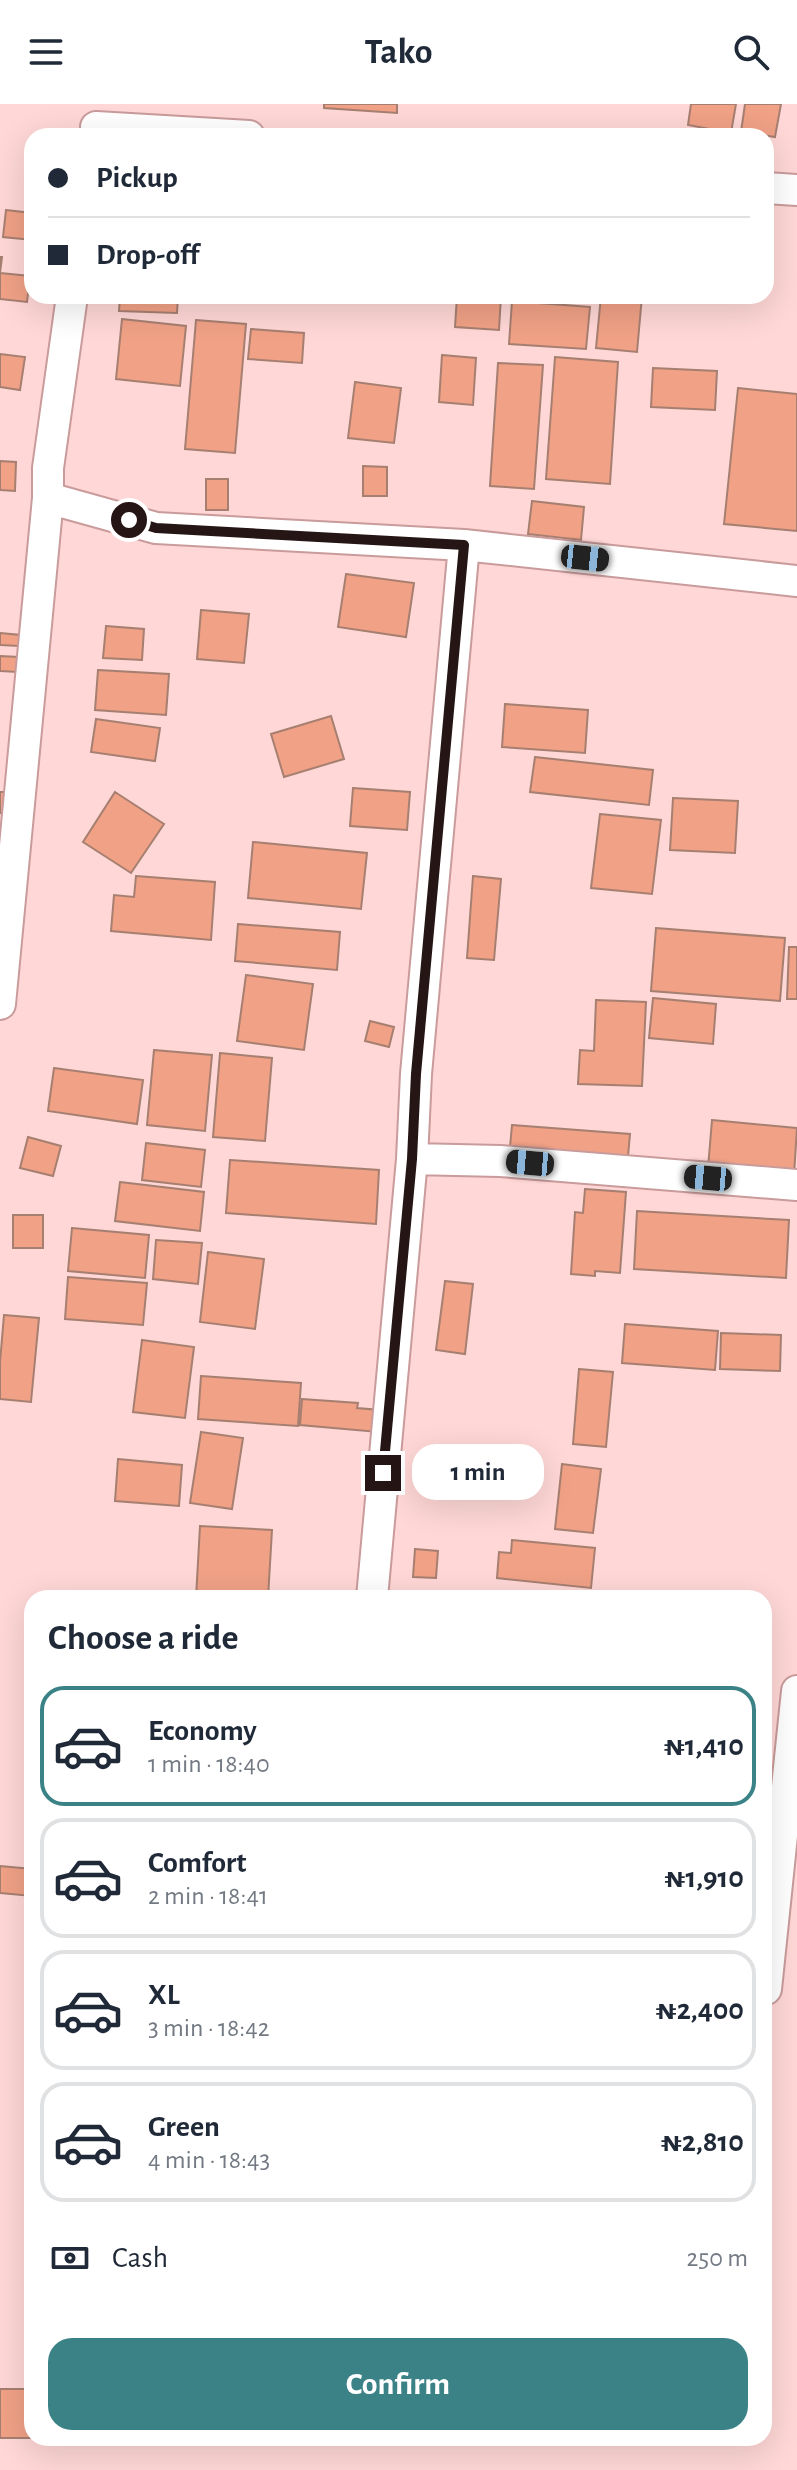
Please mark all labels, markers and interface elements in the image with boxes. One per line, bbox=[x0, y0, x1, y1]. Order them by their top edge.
icon: menu bbox=[24, 30, 68, 74]
icon: search bbox=[729, 30, 773, 74]
text: Tako bbox=[364, 34, 433, 70]
text: Pickup bbox=[96, 163, 178, 193]
text: Drop-off bbox=[96, 240, 199, 270]
route start bbox=[111, 502, 147, 538]
car bbox=[560, 544, 610, 572]
car bbox=[505, 1149, 555, 1177]
car bbox=[683, 1164, 733, 1192]
callout: 1 min bbox=[411, 1445, 543, 1501]
route end bbox=[365, 1455, 401, 1491]
text: 1 min bbox=[451, 1459, 505, 1485]
text: Choose a ride bbox=[48, 1620, 238, 1656]
icon: car bbox=[52, 1710, 124, 1782]
text: Economy bbox=[148, 1716, 257, 1746]
text: ₦1,410 bbox=[664, 1731, 744, 1761]
text: 1 min · 18:40 bbox=[148, 1751, 270, 1777]
icon: car bbox=[52, 1842, 124, 1914]
text: Comfort bbox=[148, 1848, 247, 1878]
text: ₦1,910 bbox=[664, 1863, 744, 1893]
text: 2 min · 18:41 bbox=[148, 1883, 268, 1909]
icon: car bbox=[52, 1974, 124, 2046]
text: XL bbox=[148, 1980, 180, 2010]
text: ₦2,400 bbox=[656, 1995, 744, 2025]
text: 3 min · 18:42 bbox=[148, 2015, 270, 2041]
icon: car bbox=[52, 2106, 124, 2178]
text: Green bbox=[148, 2112, 220, 2142]
text: ₦2,810 bbox=[661, 2127, 744, 2157]
text: 4 min · 18:43 bbox=[148, 2147, 270, 2173]
icon: cash bbox=[48, 2236, 92, 2280]
text: Cash bbox=[112, 2243, 168, 2273]
text: 250 m bbox=[686, 2245, 748, 2271]
button: Confirm bbox=[48, 2338, 748, 2430]

